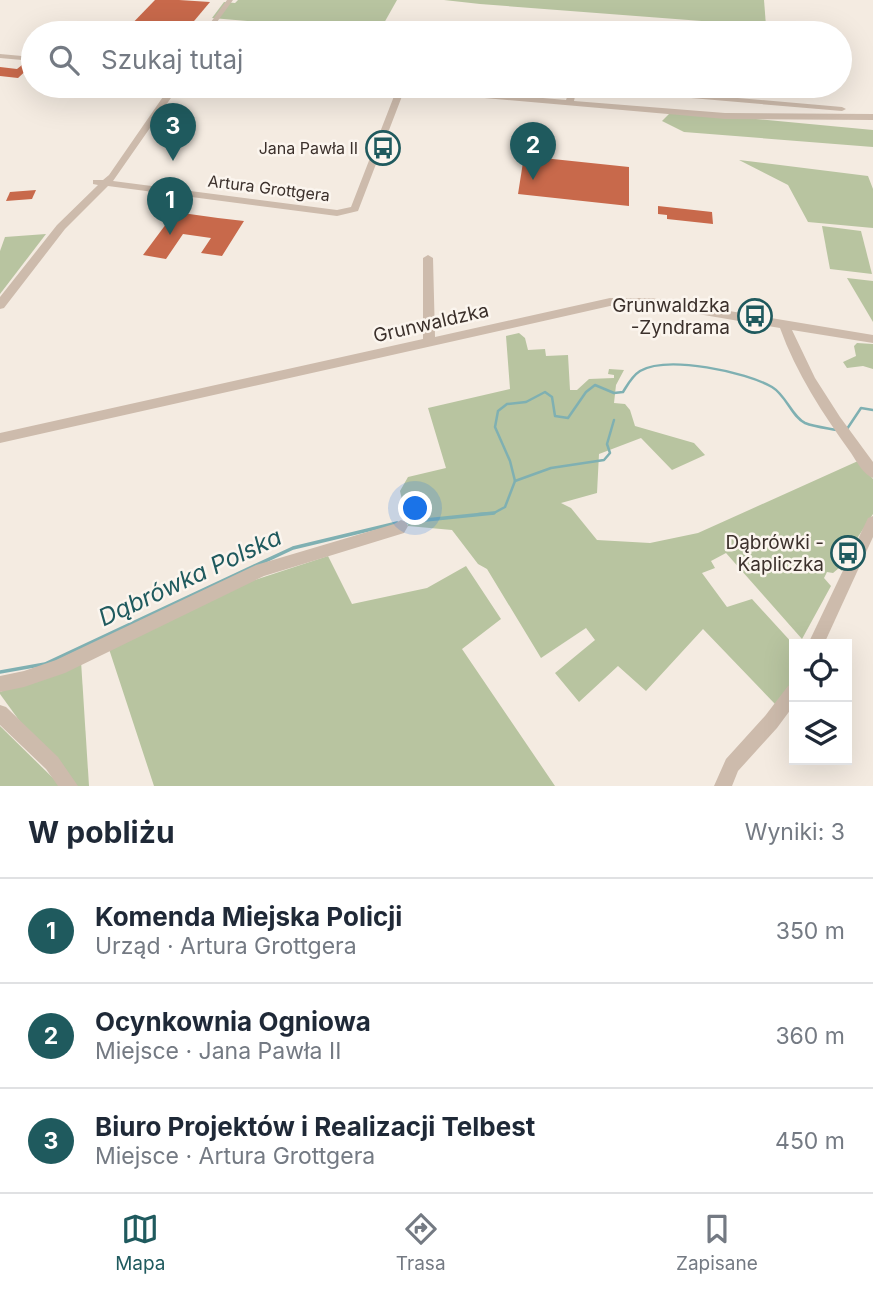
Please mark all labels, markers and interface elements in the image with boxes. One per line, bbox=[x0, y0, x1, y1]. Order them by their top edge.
search box bbox=[21, 21, 852, 98]
icon: search bbox=[45, 41, 83, 79]
text: Szukaj tutaj bbox=[101, 44, 243, 75]
pin: 3 bbox=[150, 103, 196, 161]
pin: 2 bbox=[510, 122, 556, 180]
bus stop icon: Jana Pawła II bbox=[364, 129, 402, 167]
place label: Jana Pawła II bbox=[259, 138, 358, 158]
street label: Artura Grottgera bbox=[207, 171, 331, 205]
pin: 1 bbox=[147, 177, 193, 235]
place label: Grunwaldzka -Zyndrama bbox=[612, 294, 730, 339]
bus stop icon: Grunwaldzka -Zyndrama bbox=[736, 297, 774, 335]
street label: Grunwaldzka bbox=[371, 299, 491, 347]
your location bbox=[398, 491, 432, 525]
water label: Dąbrówka Polska bbox=[94, 522, 286, 632]
place label: Dąbrówki - Kapliczka bbox=[725, 531, 824, 576]
bus stop icon: Dąbrówki - Kapliczka bbox=[829, 534, 867, 572]
map controls bbox=[789, 639, 852, 765]
button: locate bbox=[789, 639, 852, 702]
button: layers bbox=[789, 702, 852, 765]
text: W pobliżu bbox=[28, 814, 175, 850]
text: Wyniki: 3 bbox=[745, 818, 845, 846]
text: Komenda Miejska Policji bbox=[95, 901, 402, 932]
text: 1 bbox=[46, 917, 56, 945]
text: 350 m bbox=[776, 917, 845, 945]
text: Urząd · Artura Grottgera bbox=[95, 932, 357, 960]
text: Ocynkownia Ogniowa bbox=[95, 1006, 371, 1037]
text: 2 bbox=[44, 1022, 58, 1050]
text: 360 m bbox=[775, 1022, 845, 1050]
text: Miejsce · Jana Pawła II bbox=[95, 1037, 341, 1065]
text: Biuro Projektów i Realizacji Telbest bbox=[95, 1111, 535, 1142]
text: 3 bbox=[44, 1127, 58, 1155]
text: 450 m bbox=[775, 1127, 845, 1155]
text: Miejsce · Artura Grottgera bbox=[95, 1142, 375, 1170]
tab: Mapa bbox=[115, 1210, 166, 1275]
tab: Trasa bbox=[396, 1210, 446, 1275]
tab: Zapisane bbox=[676, 1210, 758, 1275]

